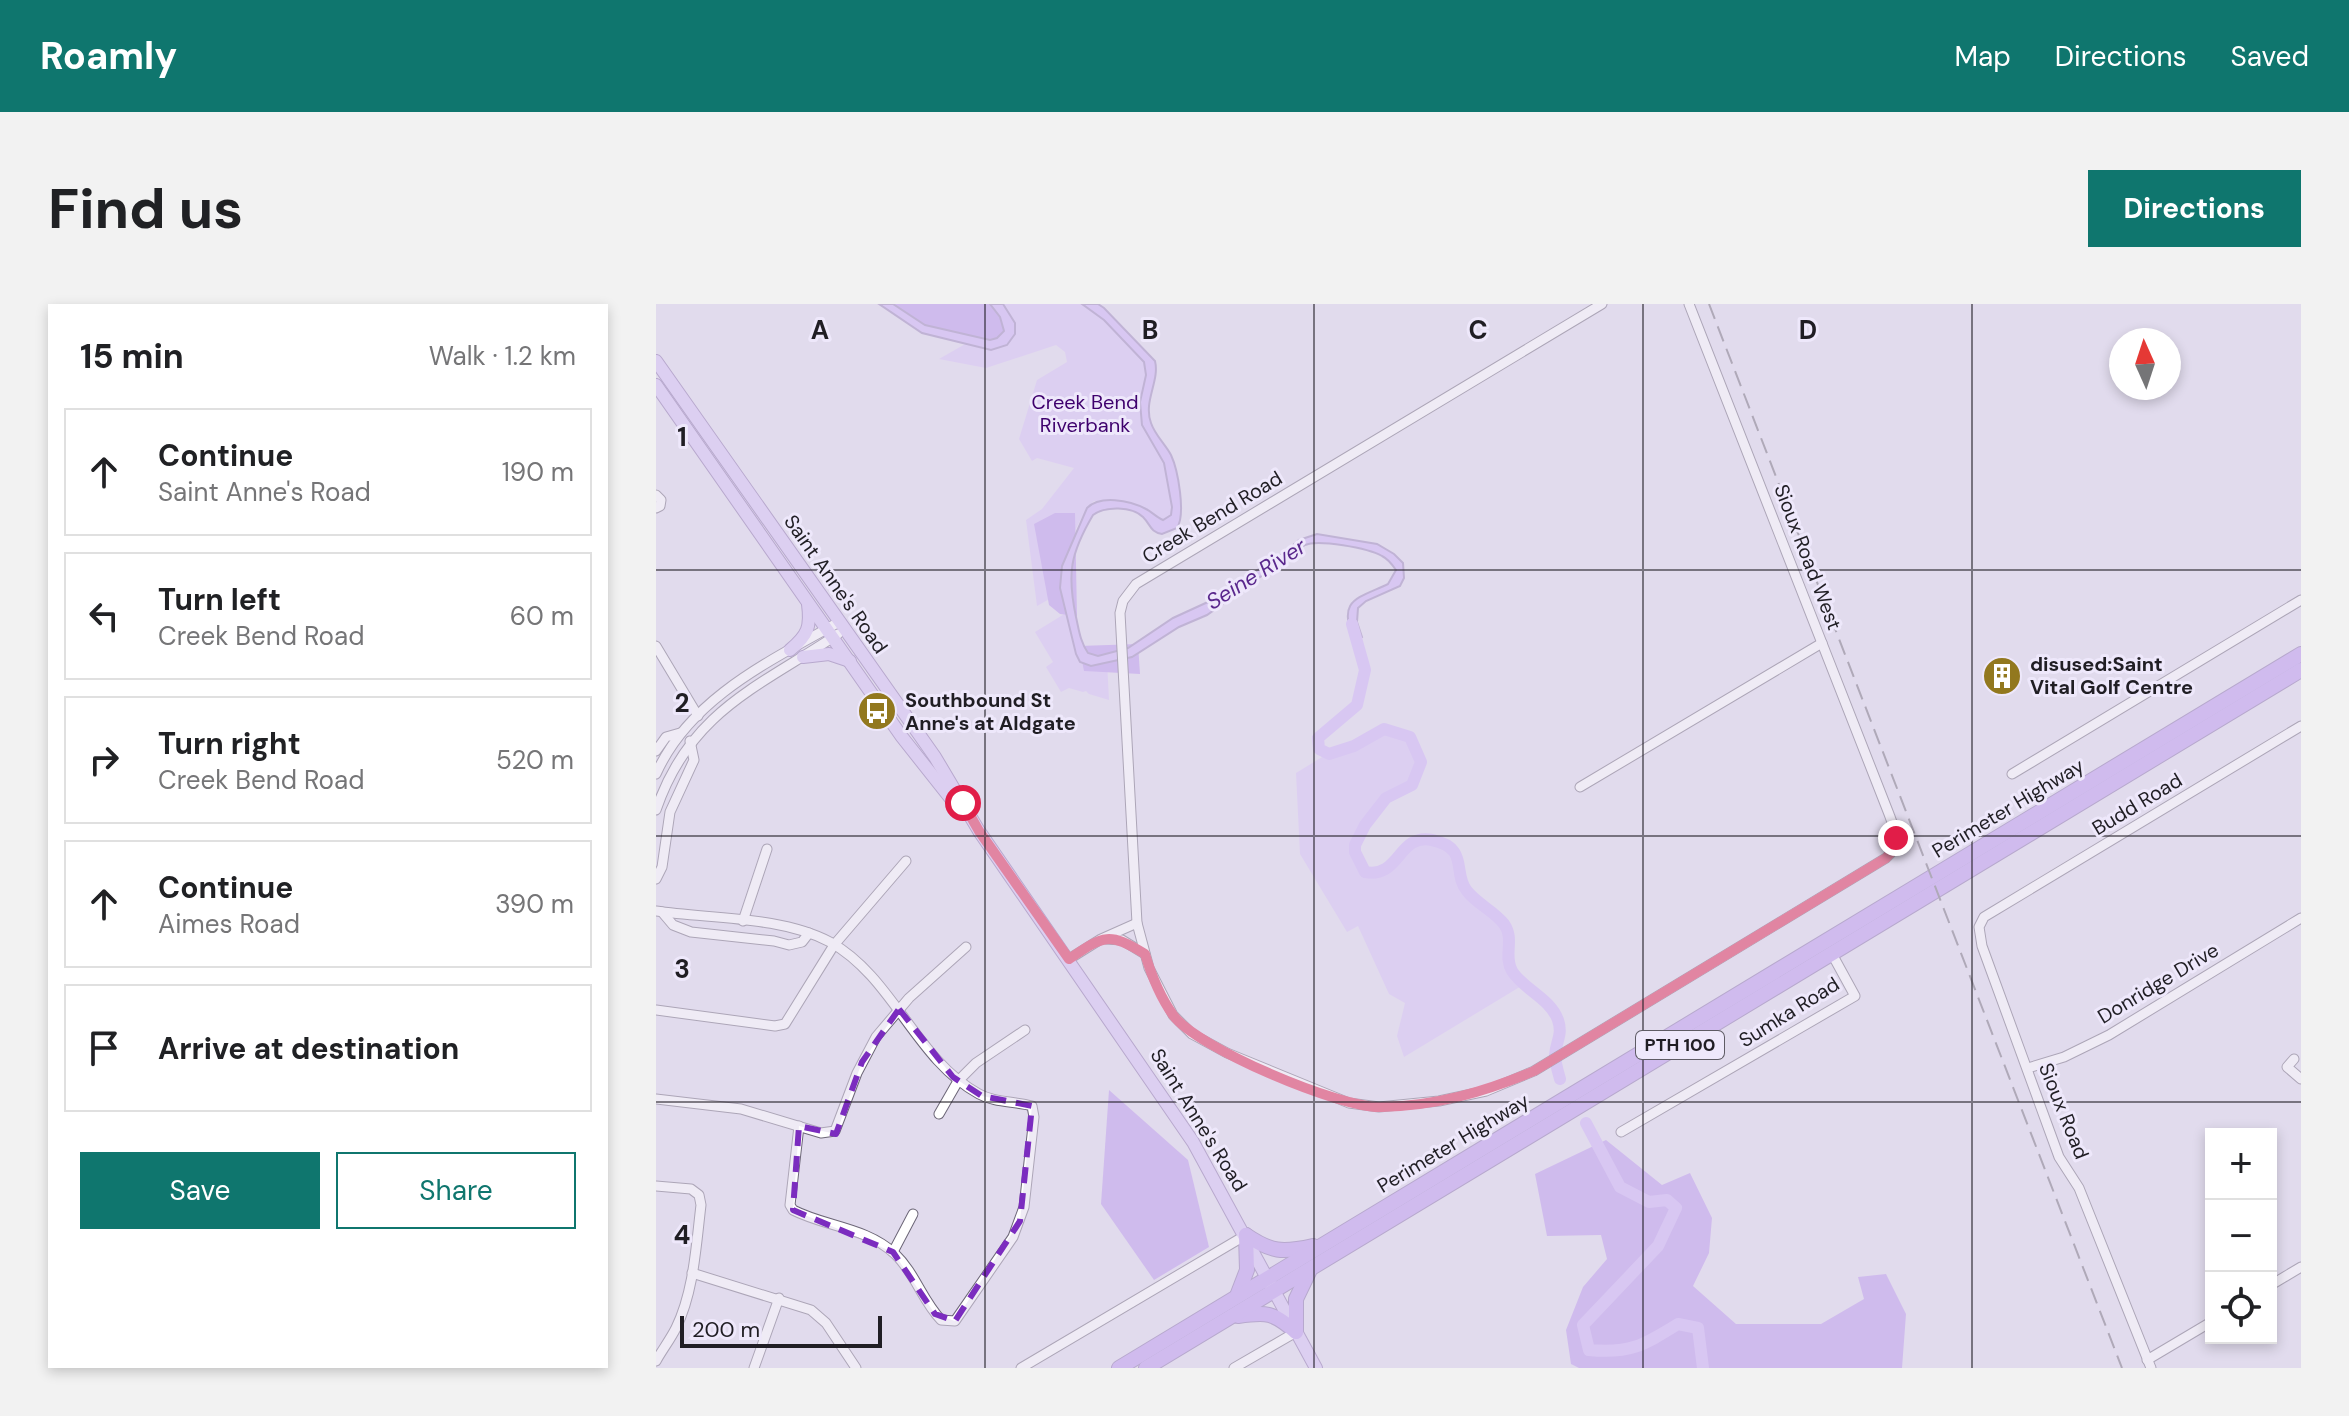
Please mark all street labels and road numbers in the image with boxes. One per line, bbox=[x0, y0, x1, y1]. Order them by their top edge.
street label: Creek Bend Road bbox=[1137, 465, 1287, 569]
street label: Sioux Road West bbox=[1768, 480, 1848, 634]
street label: Saint Anne's Road bbox=[778, 509, 894, 659]
street label: Perimeter Highway bbox=[1927, 752, 2089, 864]
street label: Budd Road bbox=[2087, 767, 2187, 841]
street label: Donridge Drive bbox=[2093, 937, 2223, 1029]
street label: Sumka Road bbox=[1734, 971, 1844, 1053]
road number: PTH 100 bbox=[1636, 1031, 1724, 1059]
street label: Saint Anne's Road bbox=[1145, 1044, 1253, 1196]
street label: Sioux Road bbox=[2033, 1059, 2095, 1163]
street label: Perimeter Highway bbox=[1372, 1087, 1534, 1199]

